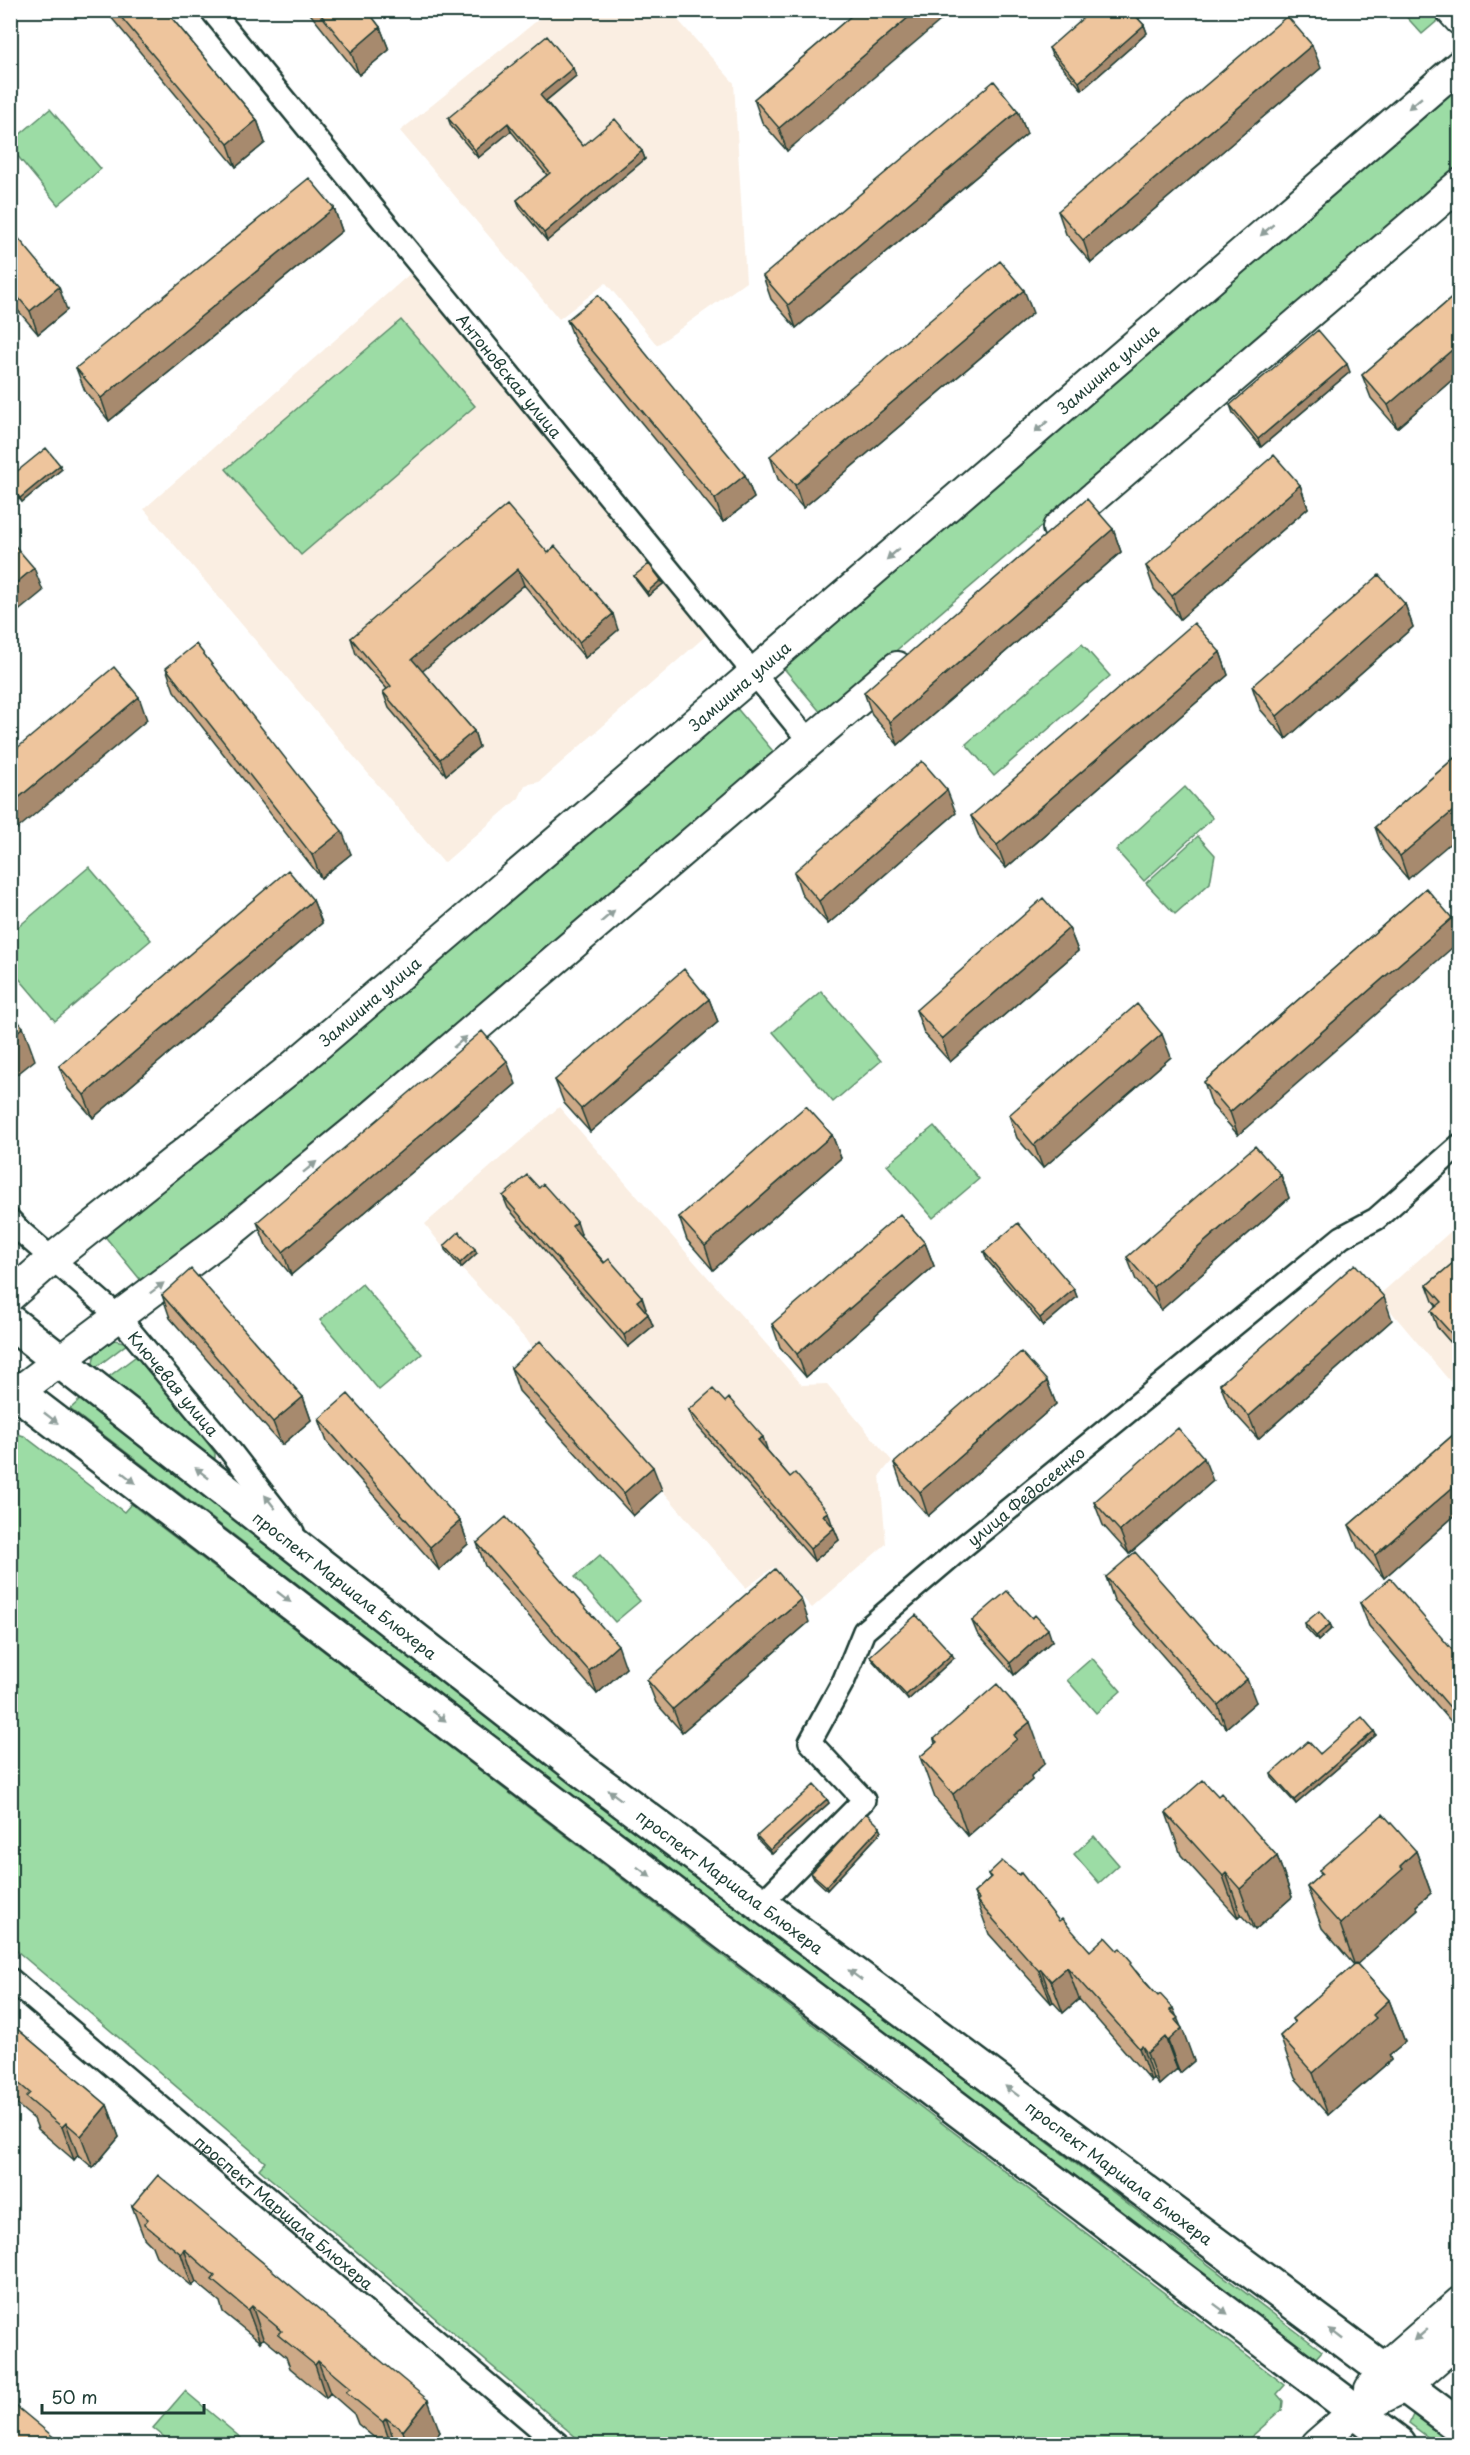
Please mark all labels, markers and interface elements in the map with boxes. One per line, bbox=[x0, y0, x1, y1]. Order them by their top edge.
one-way arrow bbox=[1408, 96, 1423, 109]
one-way arrow bbox=[1260, 223, 1275, 236]
street label: Антоновская улица bbox=[452, 308, 568, 443]
street label: Замшина улица bbox=[1051, 318, 1164, 419]
one-way arrow bbox=[1034, 420, 1049, 433]
one-way arrow bbox=[886, 547, 901, 560]
street label: Замшина улица bbox=[683, 635, 795, 736]
one-way arrow bbox=[600, 909, 616, 922]
street label: Замшина улица bbox=[313, 951, 426, 1052]
one-way arrow bbox=[452, 1036, 468, 1049]
one-way arrow bbox=[302, 1161, 317, 1174]
one-way arrow bbox=[149, 1282, 164, 1294]
street label: Ключевая улица bbox=[123, 1325, 225, 1441]
one-way arrow bbox=[43, 1412, 59, 1424]
street label: улица Федосеенко bbox=[961, 1440, 1090, 1551]
one-way arrow bbox=[194, 1468, 209, 1480]
one-way arrow bbox=[122, 1472, 137, 1484]
one-way arrow bbox=[264, 1494, 276, 1510]
street label: проспект Маршала Блюхера bbox=[248, 1505, 443, 1664]
one-way arrow bbox=[276, 1591, 292, 1604]
one-way arrow bbox=[430, 1710, 446, 1722]
one-way arrow bbox=[608, 1789, 623, 1801]
street label: проспект Маршала Блюхера bbox=[632, 1803, 829, 1959]
one-way arrow bbox=[637, 1865, 652, 1877]
one-way arrow bbox=[848, 1969, 863, 1981]
one-way arrow bbox=[1004, 2086, 1019, 2098]
street label: проспект Маршала Блюхера bbox=[1021, 2094, 1218, 2250]
street label: проспект Маршала Блюхера bbox=[190, 2129, 379, 2295]
one-way arrow bbox=[1213, 2302, 1228, 2314]
one-way arrow bbox=[1414, 2328, 1429, 2341]
one-way arrow bbox=[1328, 2329, 1343, 2341]
scale bar bbox=[42, 2377, 204, 2415]
text: 50 m bbox=[51, 2383, 98, 2410]

